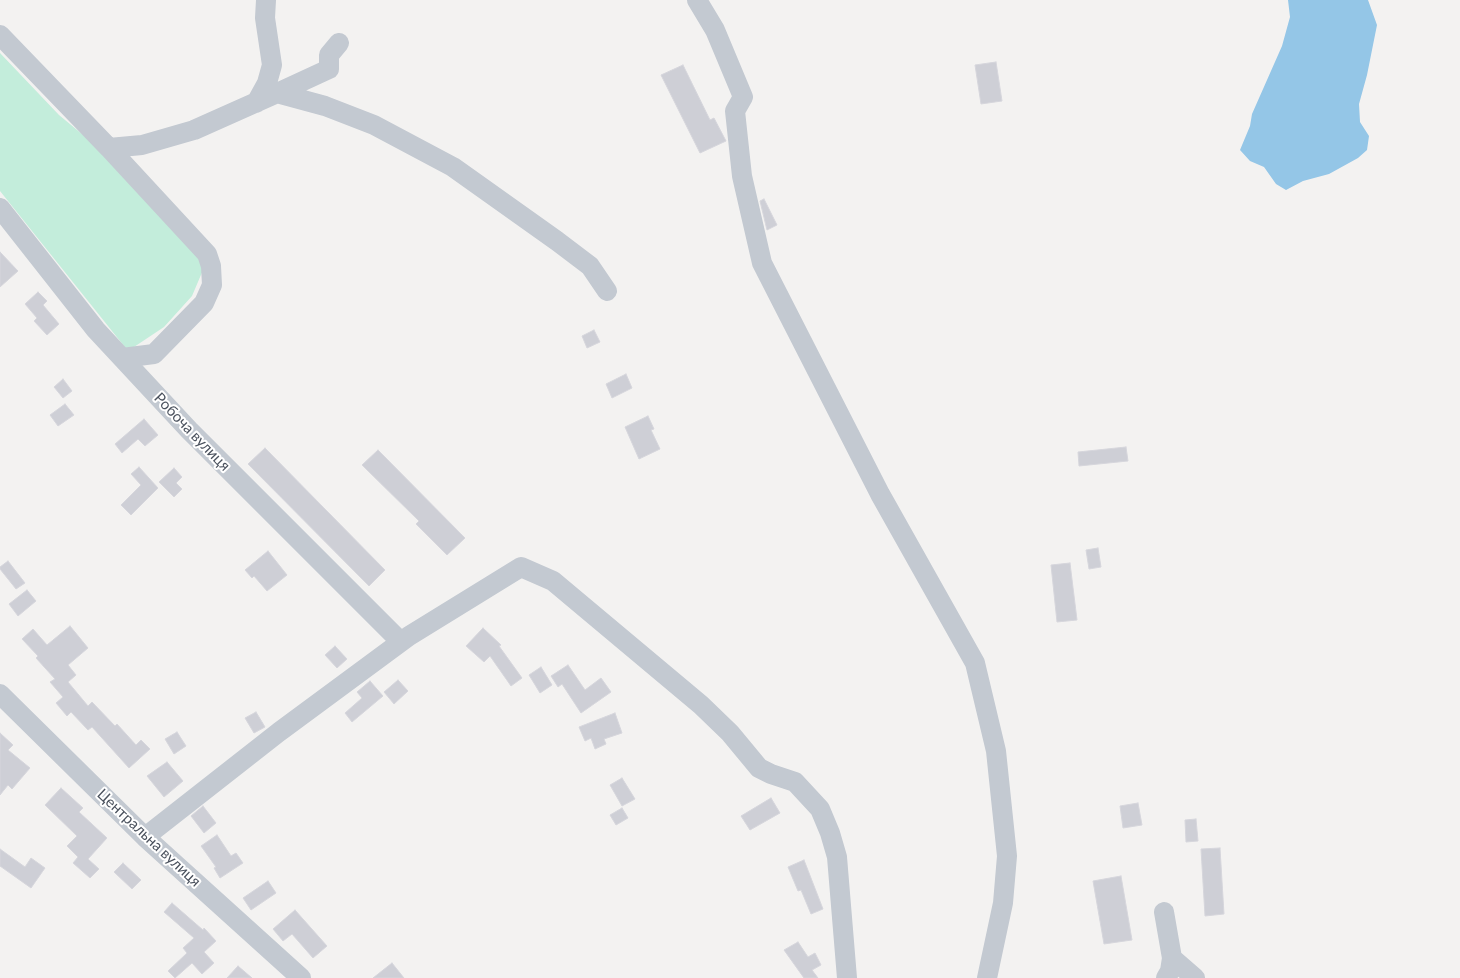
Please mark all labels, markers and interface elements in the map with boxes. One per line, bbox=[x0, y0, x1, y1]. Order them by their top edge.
street label: Робоча вулиця bbox=[150, 389, 234, 475]
street label: Центральна вулиця bbox=[94, 785, 204, 891]

